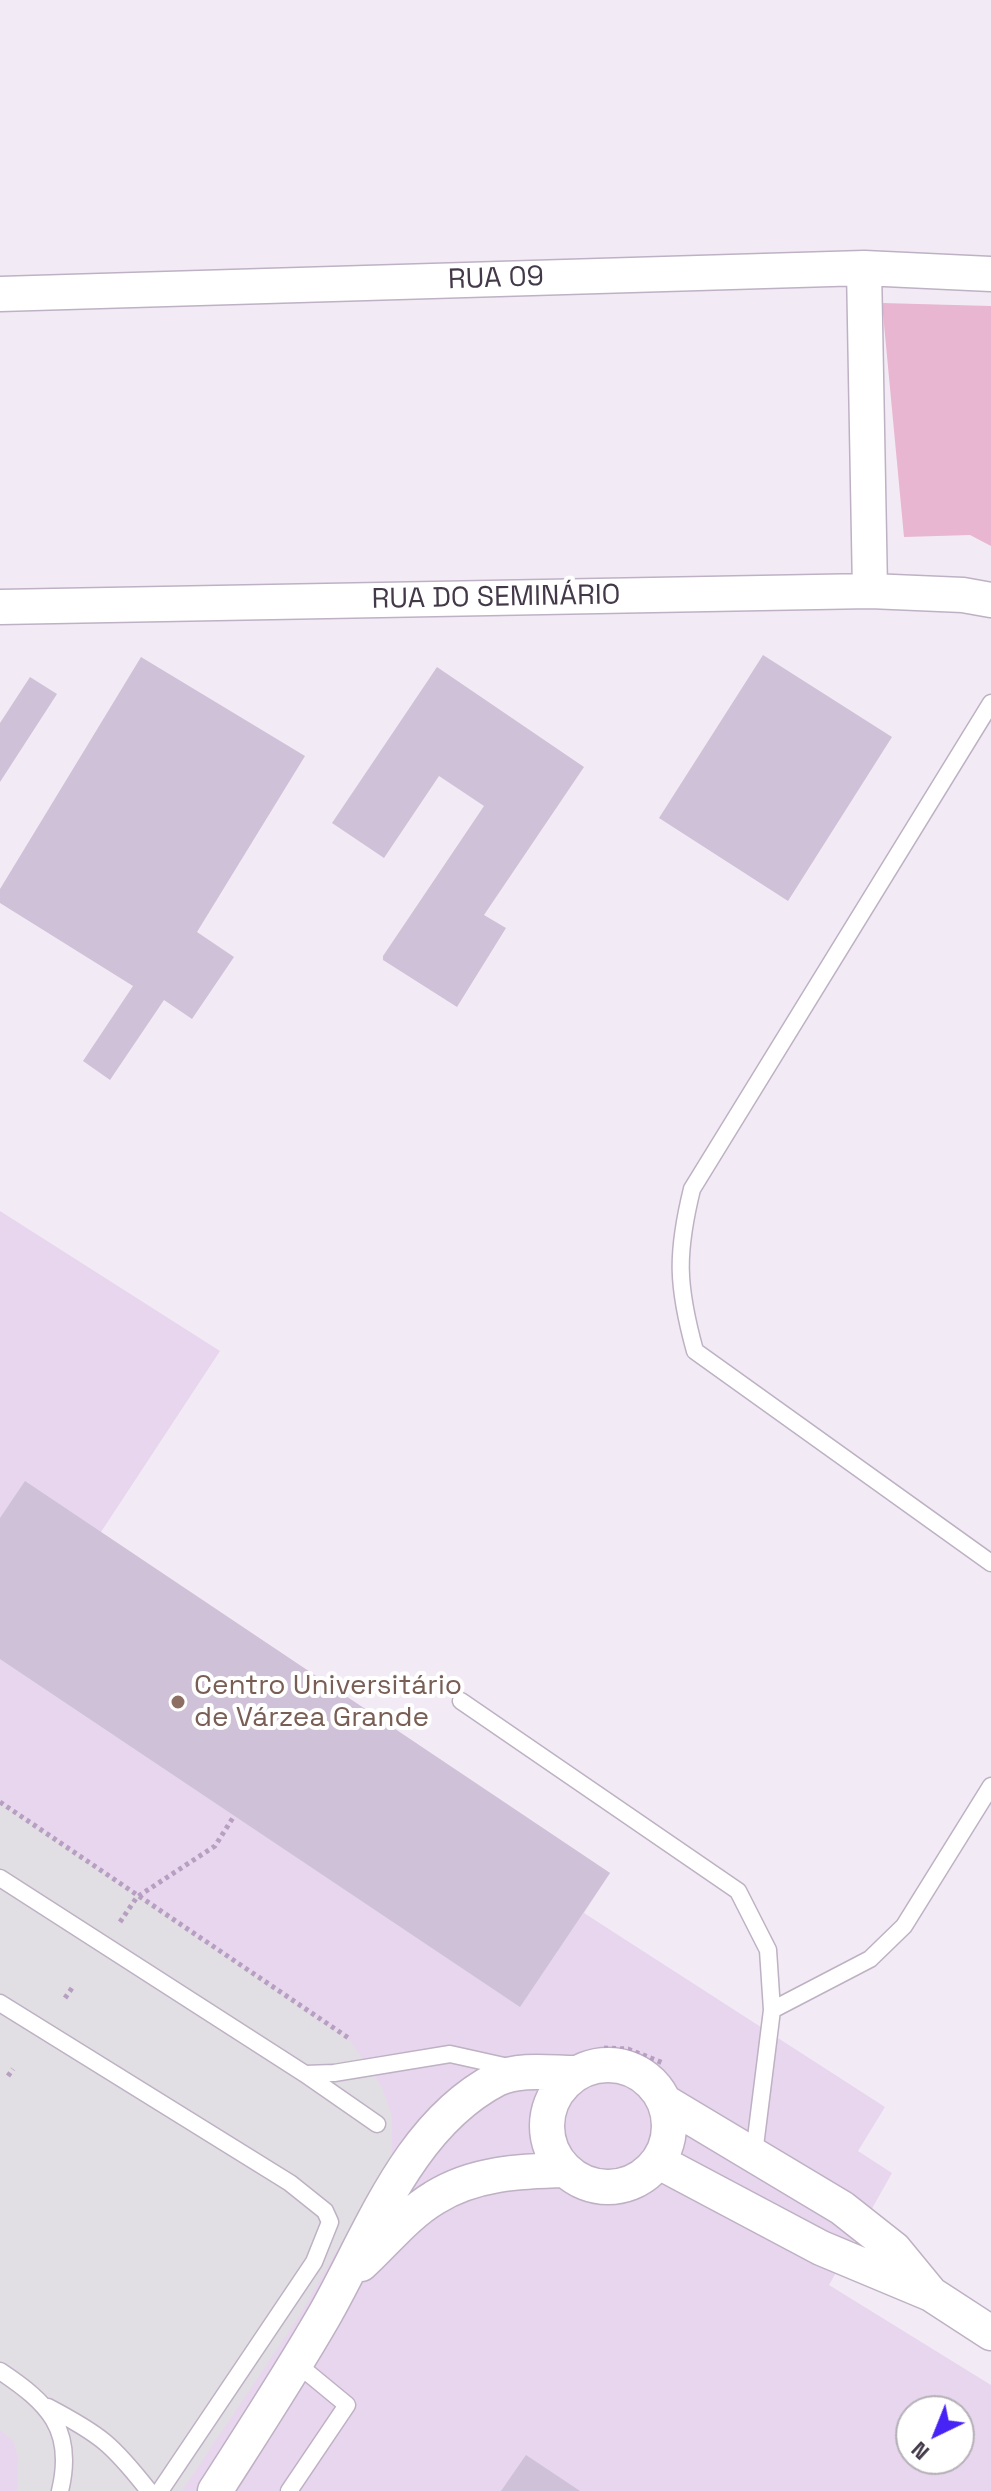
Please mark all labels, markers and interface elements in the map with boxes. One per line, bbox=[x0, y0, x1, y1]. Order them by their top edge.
street label: RUA 09 bbox=[448, 261, 544, 297]
street label: RUA DO SEMINÁRIO bbox=[371, 579, 621, 617]
place label: Centro Universitário de Várzea Grande bbox=[194, 1669, 462, 1735]
marker: Centro Universitário de Várzea Grande bbox=[169, 1693, 187, 1711]
north arrow bbox=[895, 2395, 975, 2475]
text: N bbox=[905, 2436, 935, 2466]

